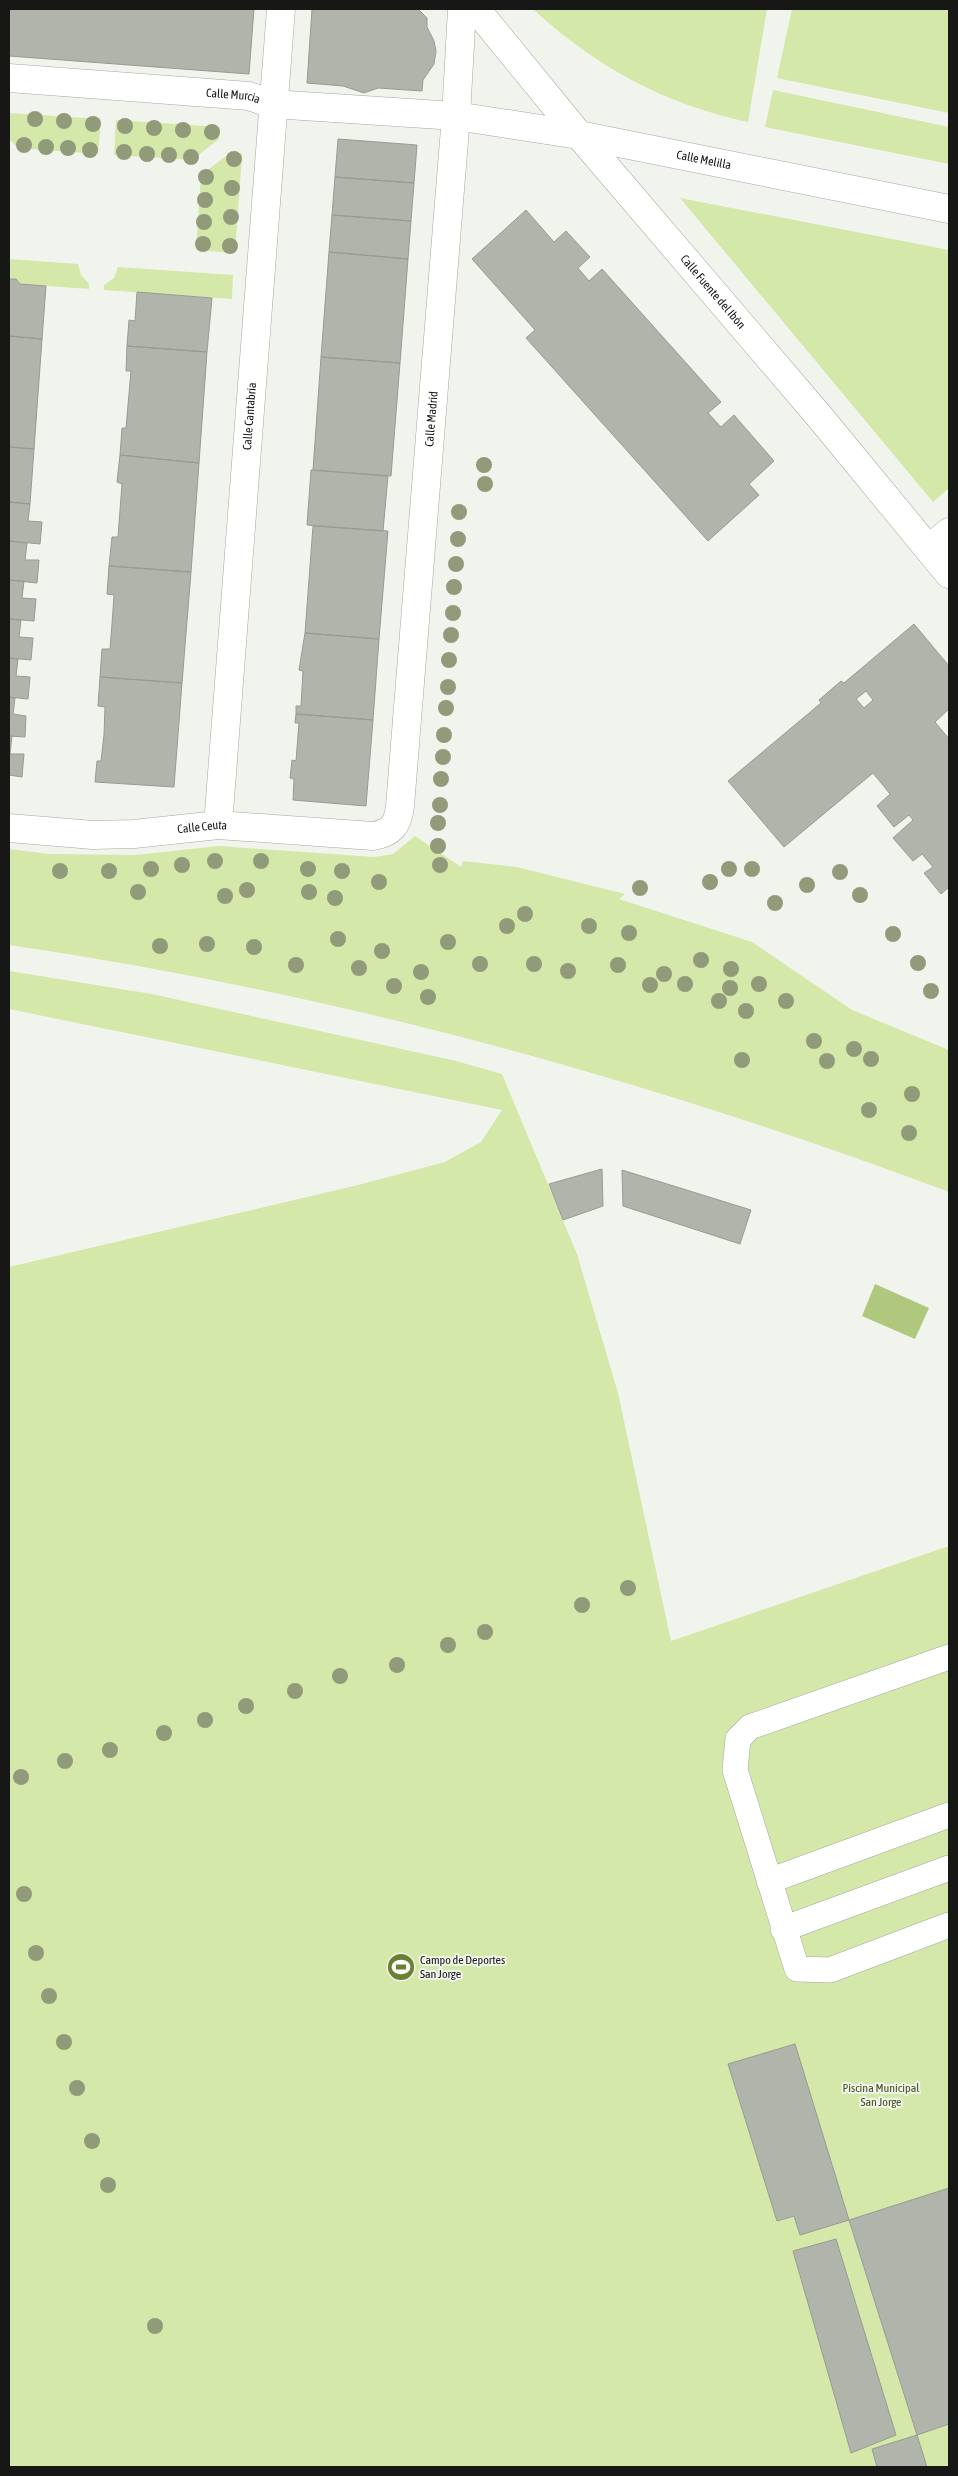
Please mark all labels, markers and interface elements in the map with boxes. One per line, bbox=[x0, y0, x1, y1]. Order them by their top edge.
street label: Calle Murcia bbox=[206, 86, 262, 106]
street label: Calle Melilla bbox=[675, 148, 733, 172]
street label: Calle Fuente del Ibón bbox=[677, 252, 748, 332]
street label: Calle Cantabria bbox=[240, 382, 259, 451]
street label: Calle Madrid bbox=[422, 391, 441, 447]
street label: Calle Ceuta bbox=[177, 818, 228, 836]
sports icon: Campo de Deportes San Jorge bbox=[386, 1952, 416, 1982]
place label: Campo de Deportes San Jorge bbox=[420, 1953, 505, 1981]
park label: Piscina Municipal San Jorge bbox=[843, 2081, 920, 2109]

